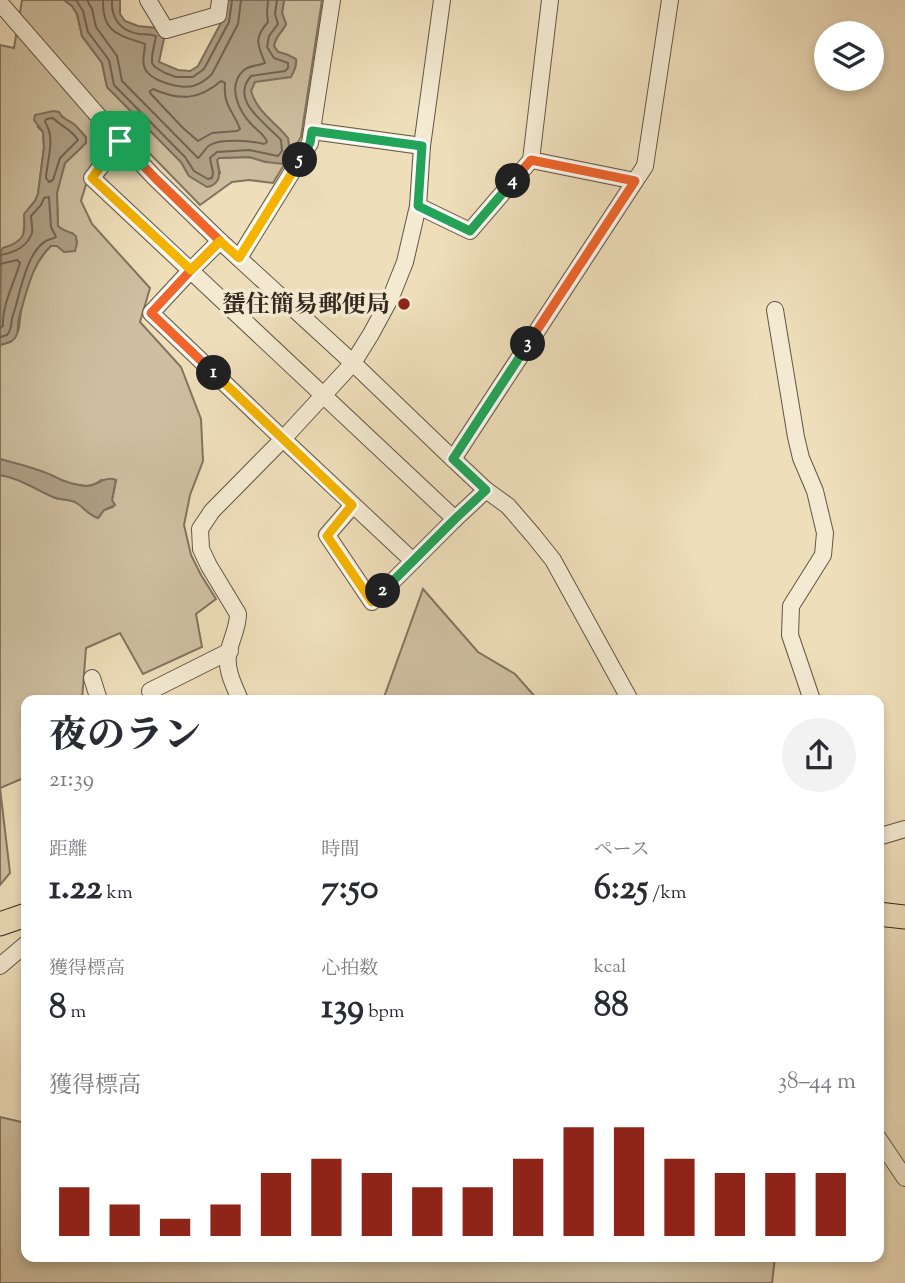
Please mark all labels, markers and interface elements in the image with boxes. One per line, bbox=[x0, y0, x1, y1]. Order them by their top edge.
map controls bbox=[814, 21, 884, 91]
button: layers bbox=[814, 21, 884, 91]
pin bbox=[90, 111, 150, 171]
icon: arrive bbox=[101, 122, 139, 160]
pin: 5 bbox=[282, 142, 318, 178]
text: 5 bbox=[296, 146, 303, 173]
pin: 4 bbox=[496, 164, 530, 198]
text: 4 bbox=[508, 167, 517, 194]
place label: 蜑住簡易郵便局 bbox=[222, 289, 390, 323]
marker: 蜑住簡易郵便局 bbox=[396, 296, 412, 312]
pin: 3 bbox=[510, 326, 546, 362]
text: 3 bbox=[524, 330, 531, 357]
pin: 1 bbox=[196, 356, 232, 390]
text: 1 bbox=[210, 359, 217, 386]
pin: 2 bbox=[366, 574, 400, 608]
text: 2 bbox=[378, 577, 387, 604]
text: 夜のラン bbox=[49, 711, 201, 765]
button: share bbox=[782, 718, 856, 792]
text: 21:39 bbox=[49, 764, 94, 797]
text: 距離 bbox=[49, 837, 87, 864]
text: 時間 bbox=[321, 837, 359, 864]
text: ペース bbox=[594, 837, 650, 864]
text: 1.22 bbox=[49, 864, 102, 915]
text: 7:50 bbox=[321, 864, 378, 915]
text: 6:25 bbox=[594, 864, 648, 915]
text: km bbox=[102, 880, 133, 907]
text: /km bbox=[648, 880, 687, 907]
text: kcal bbox=[594, 954, 626, 981]
text: 獲得標高 bbox=[49, 956, 125, 983]
text: 心拍数 bbox=[321, 956, 378, 983]
text: 88 bbox=[594, 981, 629, 1032]
text: 8 bbox=[49, 983, 67, 1034]
text: 139 bbox=[321, 983, 364, 1034]
text: m bbox=[67, 999, 86, 1026]
text: bpm bbox=[364, 999, 405, 1026]
text: 38–44 m bbox=[778, 1066, 856, 1099]
text: 獲得標高 bbox=[49, 1070, 141, 1103]

